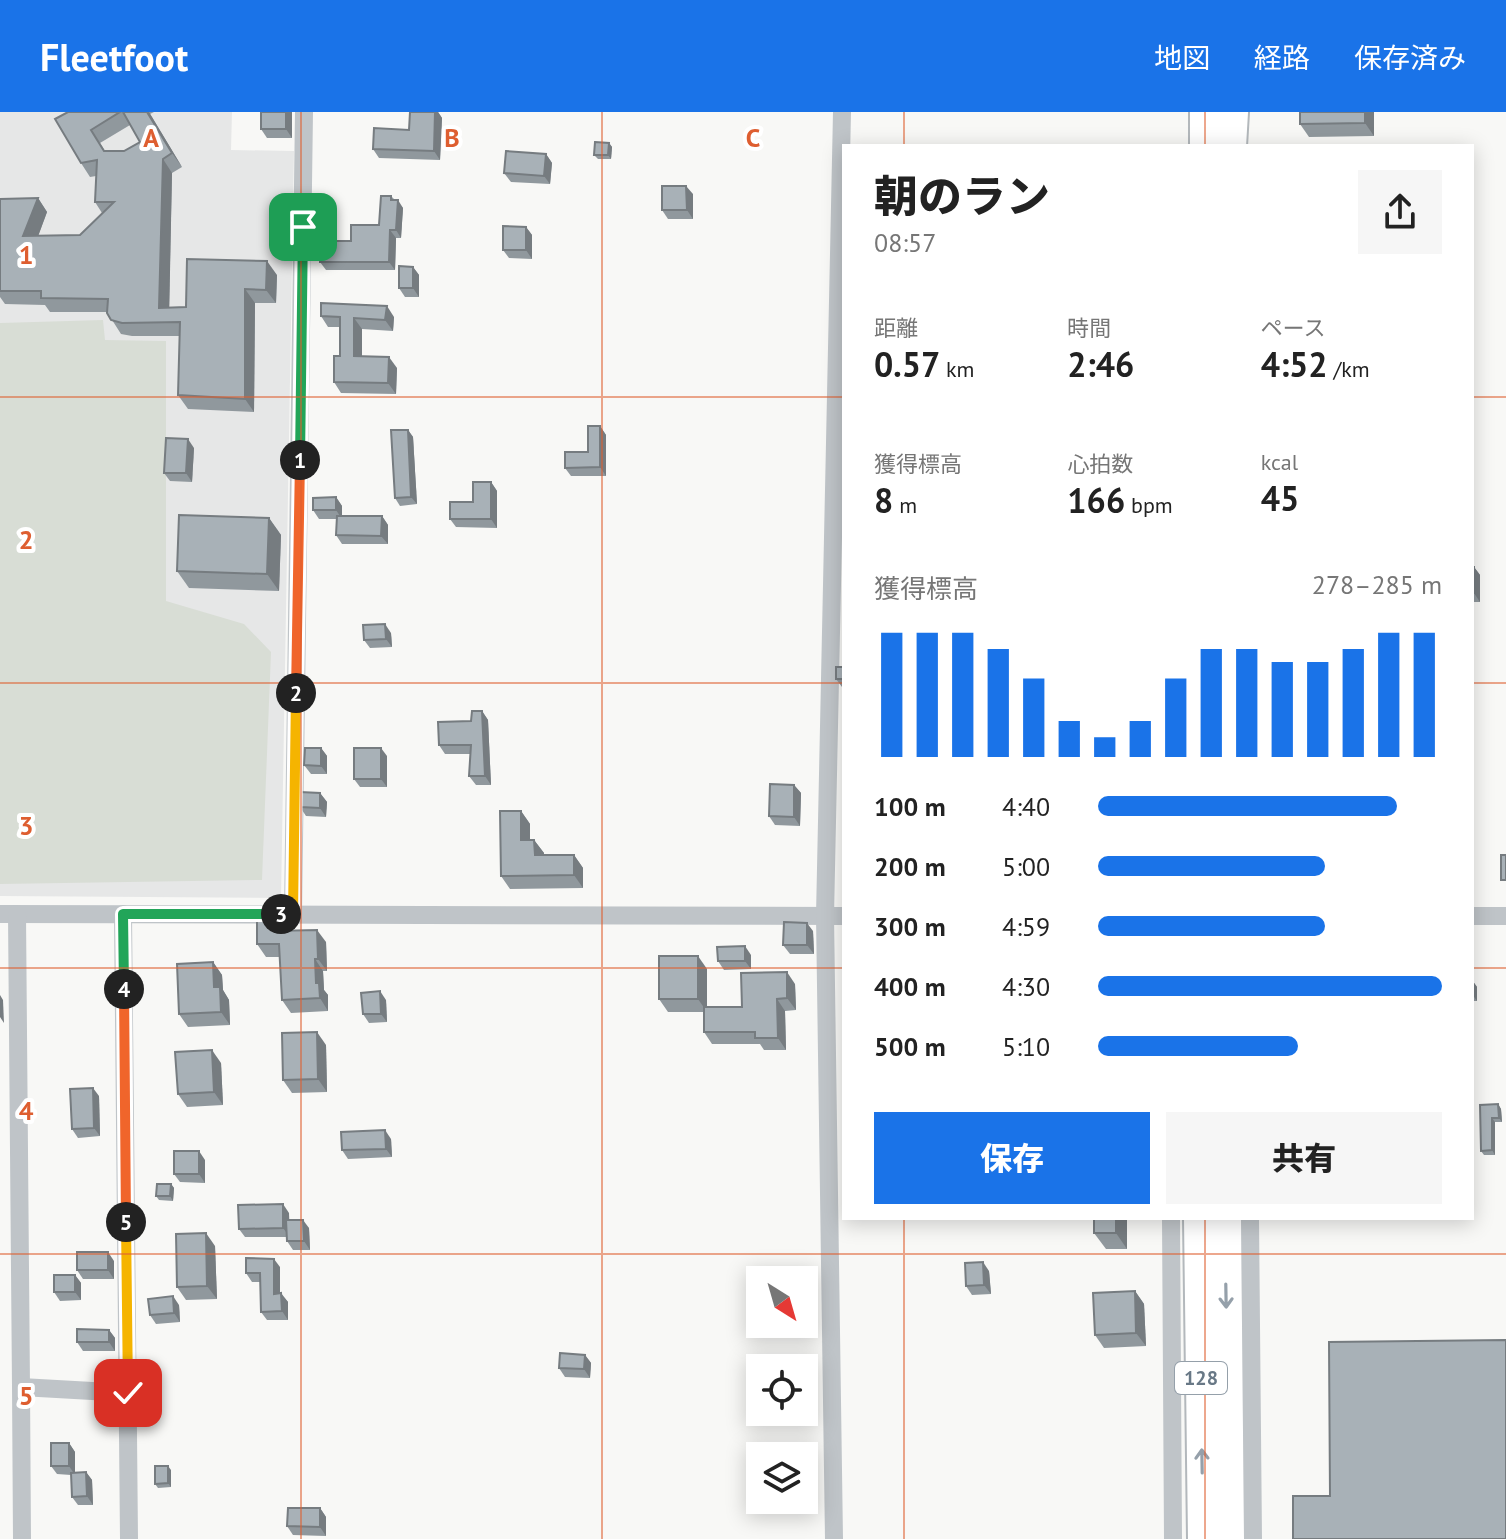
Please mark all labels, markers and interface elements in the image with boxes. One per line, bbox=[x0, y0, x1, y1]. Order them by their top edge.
text: Fleetfoot bbox=[40, 32, 188, 81]
text: 地図 bbox=[1154, 39, 1210, 76]
text: 経路 bbox=[1254, 39, 1310, 76]
text: 保存済み bbox=[1354, 39, 1466, 76]
text: A bbox=[143, 121, 159, 154]
text: B bbox=[444, 121, 460, 154]
text: C bbox=[746, 121, 760, 154]
text: 朝のラン bbox=[874, 167, 1050, 224]
button: share bbox=[1358, 170, 1442, 254]
pin bbox=[269, 193, 337, 261]
icon: arrive bbox=[281, 205, 325, 249]
text: 08:57 bbox=[874, 226, 936, 259]
text: 1 bbox=[19, 238, 33, 271]
text: 距離 bbox=[874, 314, 918, 342]
text: 時間 bbox=[1067, 314, 1111, 342]
text: ペース bbox=[1261, 314, 1326, 342]
text: 0.57 bbox=[874, 342, 940, 386]
text: 2:46 bbox=[1067, 342, 1134, 386]
text: 4:52 bbox=[1261, 342, 1328, 386]
text: km bbox=[940, 355, 974, 383]
text: /km bbox=[1328, 355, 1370, 383]
pin: 1 bbox=[280, 440, 320, 480]
text: 1 bbox=[294, 446, 306, 474]
text: kcal bbox=[1261, 448, 1298, 476]
text: 獲得標高 bbox=[874, 450, 962, 478]
text: 心拍数 bbox=[1067, 450, 1133, 478]
text: 45 bbox=[1261, 476, 1299, 520]
text: 8 bbox=[874, 478, 893, 522]
text: 166 bbox=[1067, 478, 1125, 522]
text: m bbox=[893, 491, 917, 519]
text: bpm bbox=[1125, 491, 1173, 519]
text: 2 bbox=[19, 523, 33, 556]
text: 278–285 m bbox=[1312, 568, 1442, 601]
text: 獲得標高 bbox=[874, 572, 978, 605]
pin: 2 bbox=[276, 673, 316, 713]
text: 2 bbox=[290, 679, 302, 707]
text: 100 m bbox=[874, 790, 946, 823]
text: 4:40 bbox=[1002, 790, 1050, 823]
text: 3 bbox=[19, 809, 33, 842]
text: 200 m bbox=[874, 850, 946, 883]
text: 5:00 bbox=[1002, 850, 1050, 883]
pin: 3 bbox=[261, 894, 301, 934]
text: 3 bbox=[275, 900, 287, 928]
text: 300 m bbox=[874, 910, 946, 943]
text: 4:59 bbox=[1002, 910, 1050, 943]
pin: 4 bbox=[104, 969, 144, 1009]
text: 400 m bbox=[874, 970, 946, 1003]
text: 4:30 bbox=[1002, 970, 1050, 1003]
text: 4 bbox=[118, 975, 130, 1003]
text: 500 m bbox=[874, 1030, 946, 1063]
text: 5:10 bbox=[1002, 1030, 1050, 1063]
text: 4 bbox=[19, 1094, 34, 1127]
button: 保存 bbox=[874, 1112, 1150, 1204]
button: 共有 bbox=[1166, 1112, 1442, 1204]
pin: 5 bbox=[106, 1202, 146, 1242]
text: 5 bbox=[120, 1208, 132, 1236]
north arrow bbox=[746, 1266, 818, 1338]
map controls bbox=[746, 1266, 818, 1514]
one-way arrow bbox=[1219, 1282, 1234, 1309]
button: locate bbox=[746, 1354, 818, 1426]
pin bbox=[94, 1359, 162, 1427]
road number: 128 bbox=[1175, 1362, 1227, 1394]
icon: check bbox=[106, 1371, 150, 1415]
text: 5 bbox=[19, 1379, 33, 1412]
button: layers bbox=[746, 1442, 818, 1514]
one-way arrow bbox=[1194, 1448, 1210, 1475]

